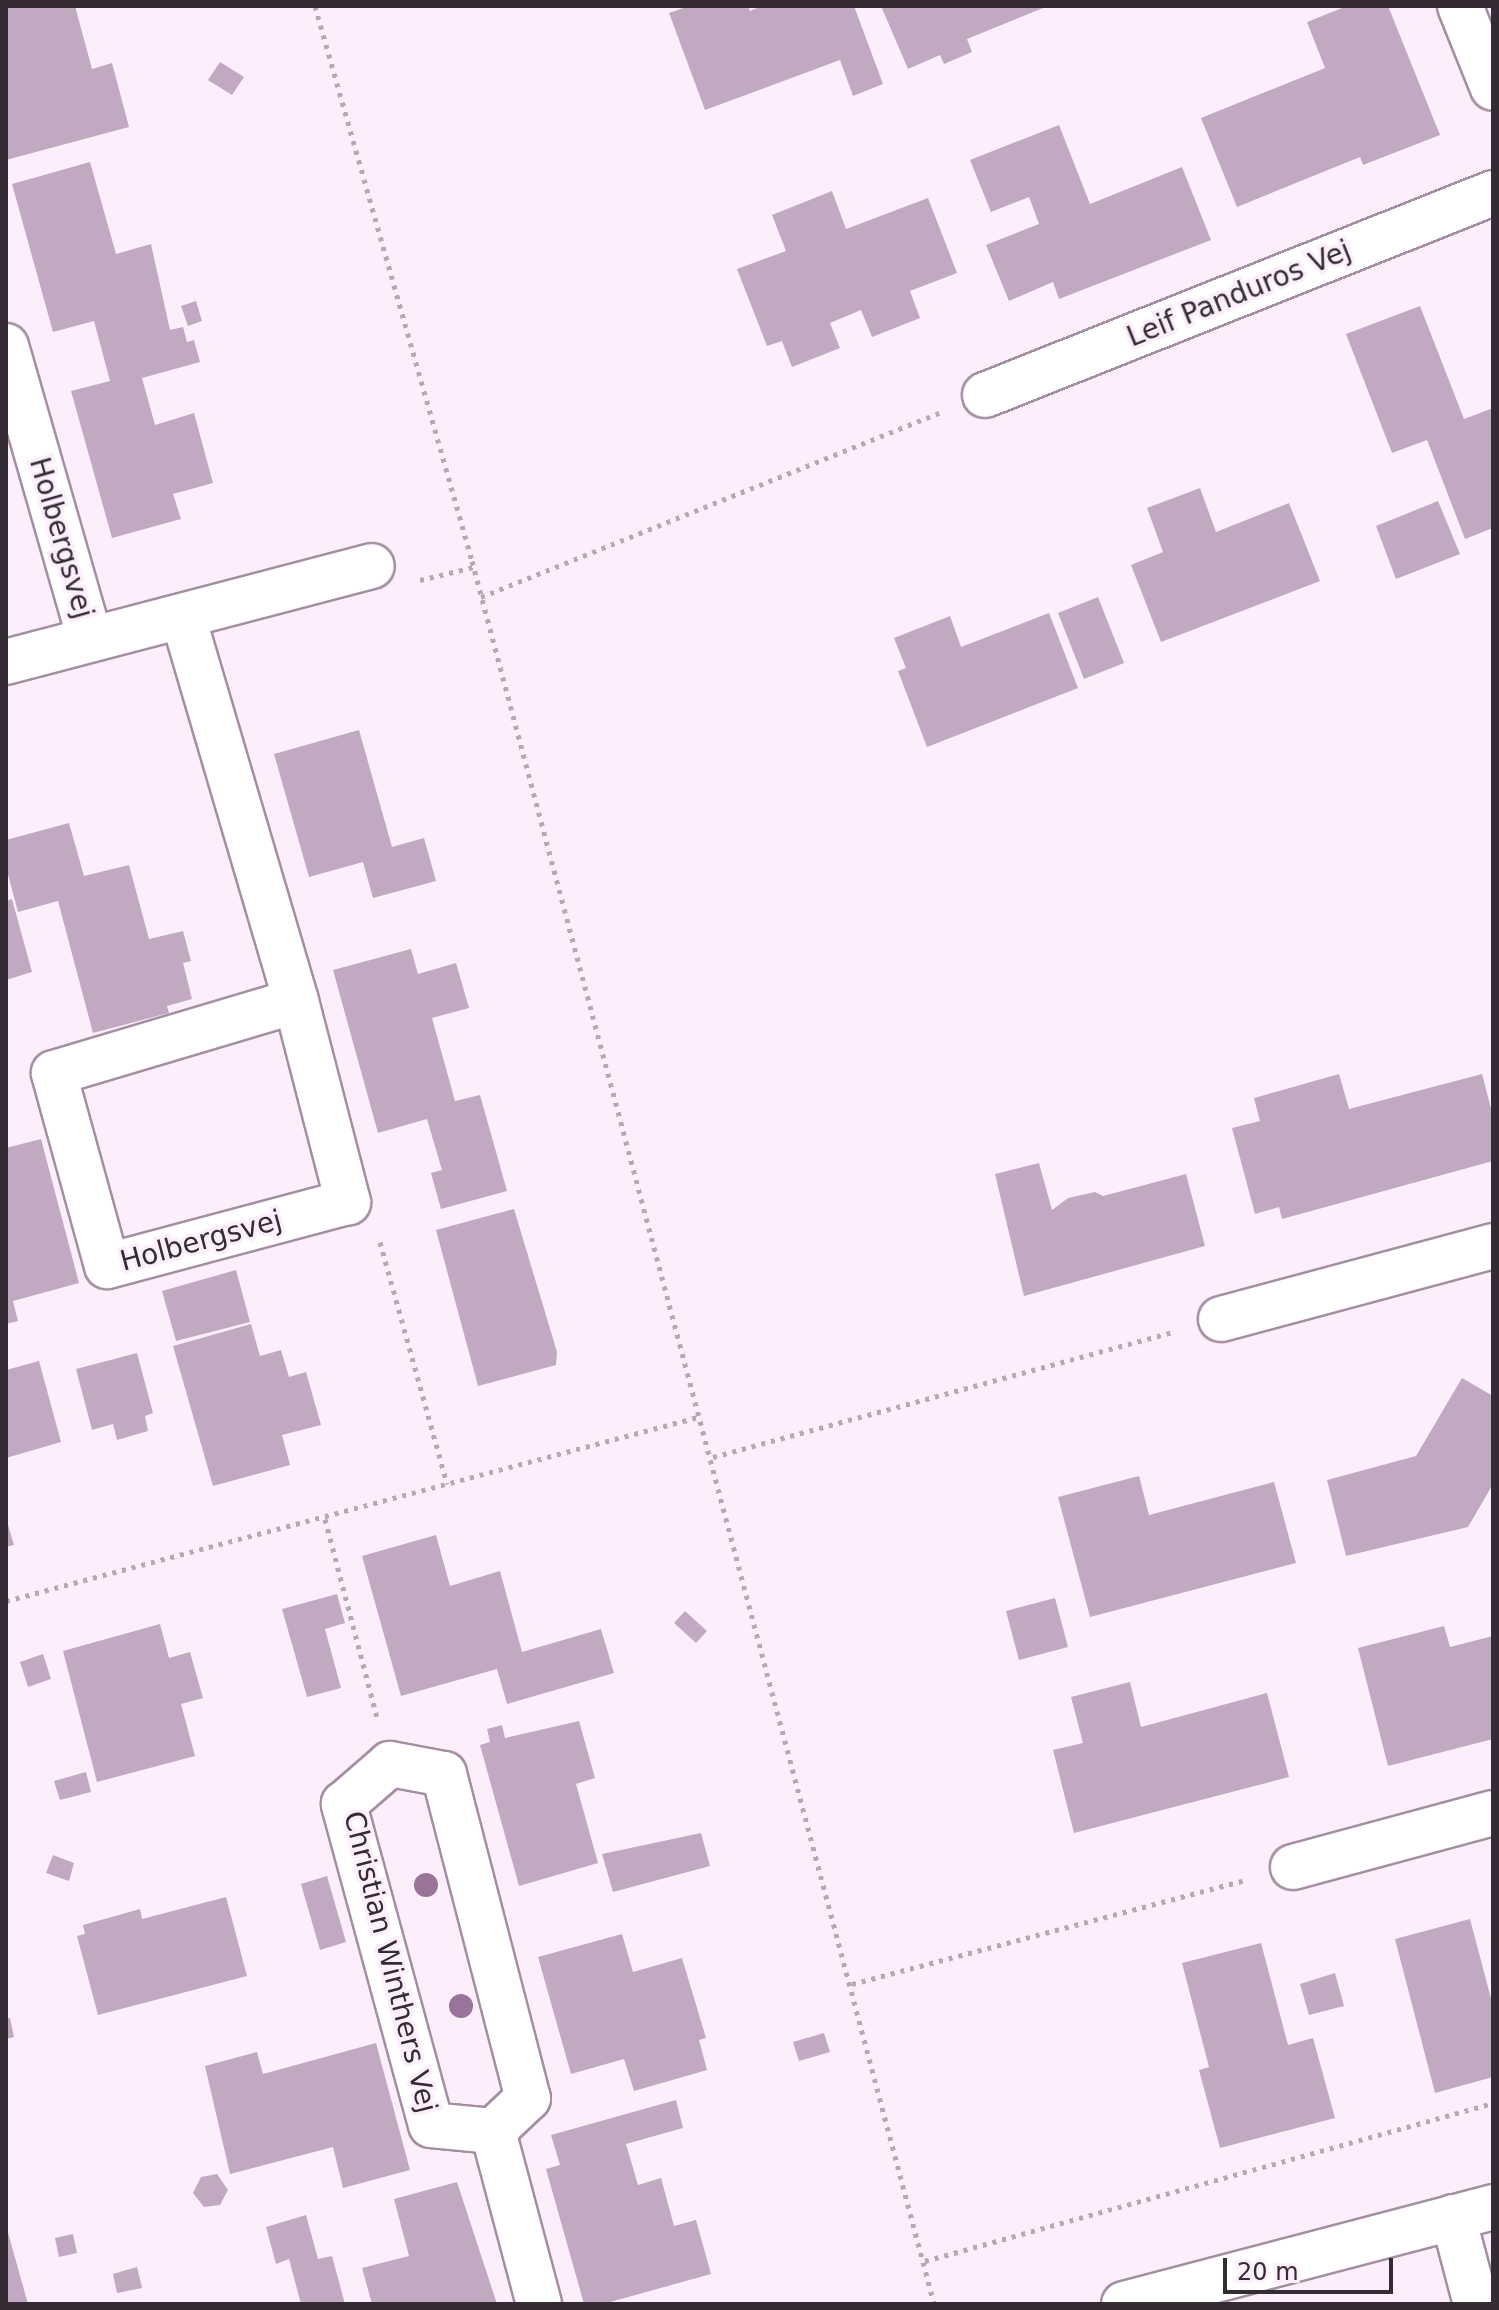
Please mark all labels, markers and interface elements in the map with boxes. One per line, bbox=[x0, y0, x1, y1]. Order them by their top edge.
street label: Leif Panduros Vej bbox=[1122, 234, 1356, 354]
street label: Holbergsvej bbox=[22, 454, 100, 622]
street label: Holbergsvej bbox=[117, 1203, 285, 1279]
street label: Christian Winthers Vej bbox=[336, 1808, 444, 2116]
scale bar bbox=[1227, 2242, 1397, 2292]
text: 20 m bbox=[1237, 2258, 1299, 2286]

